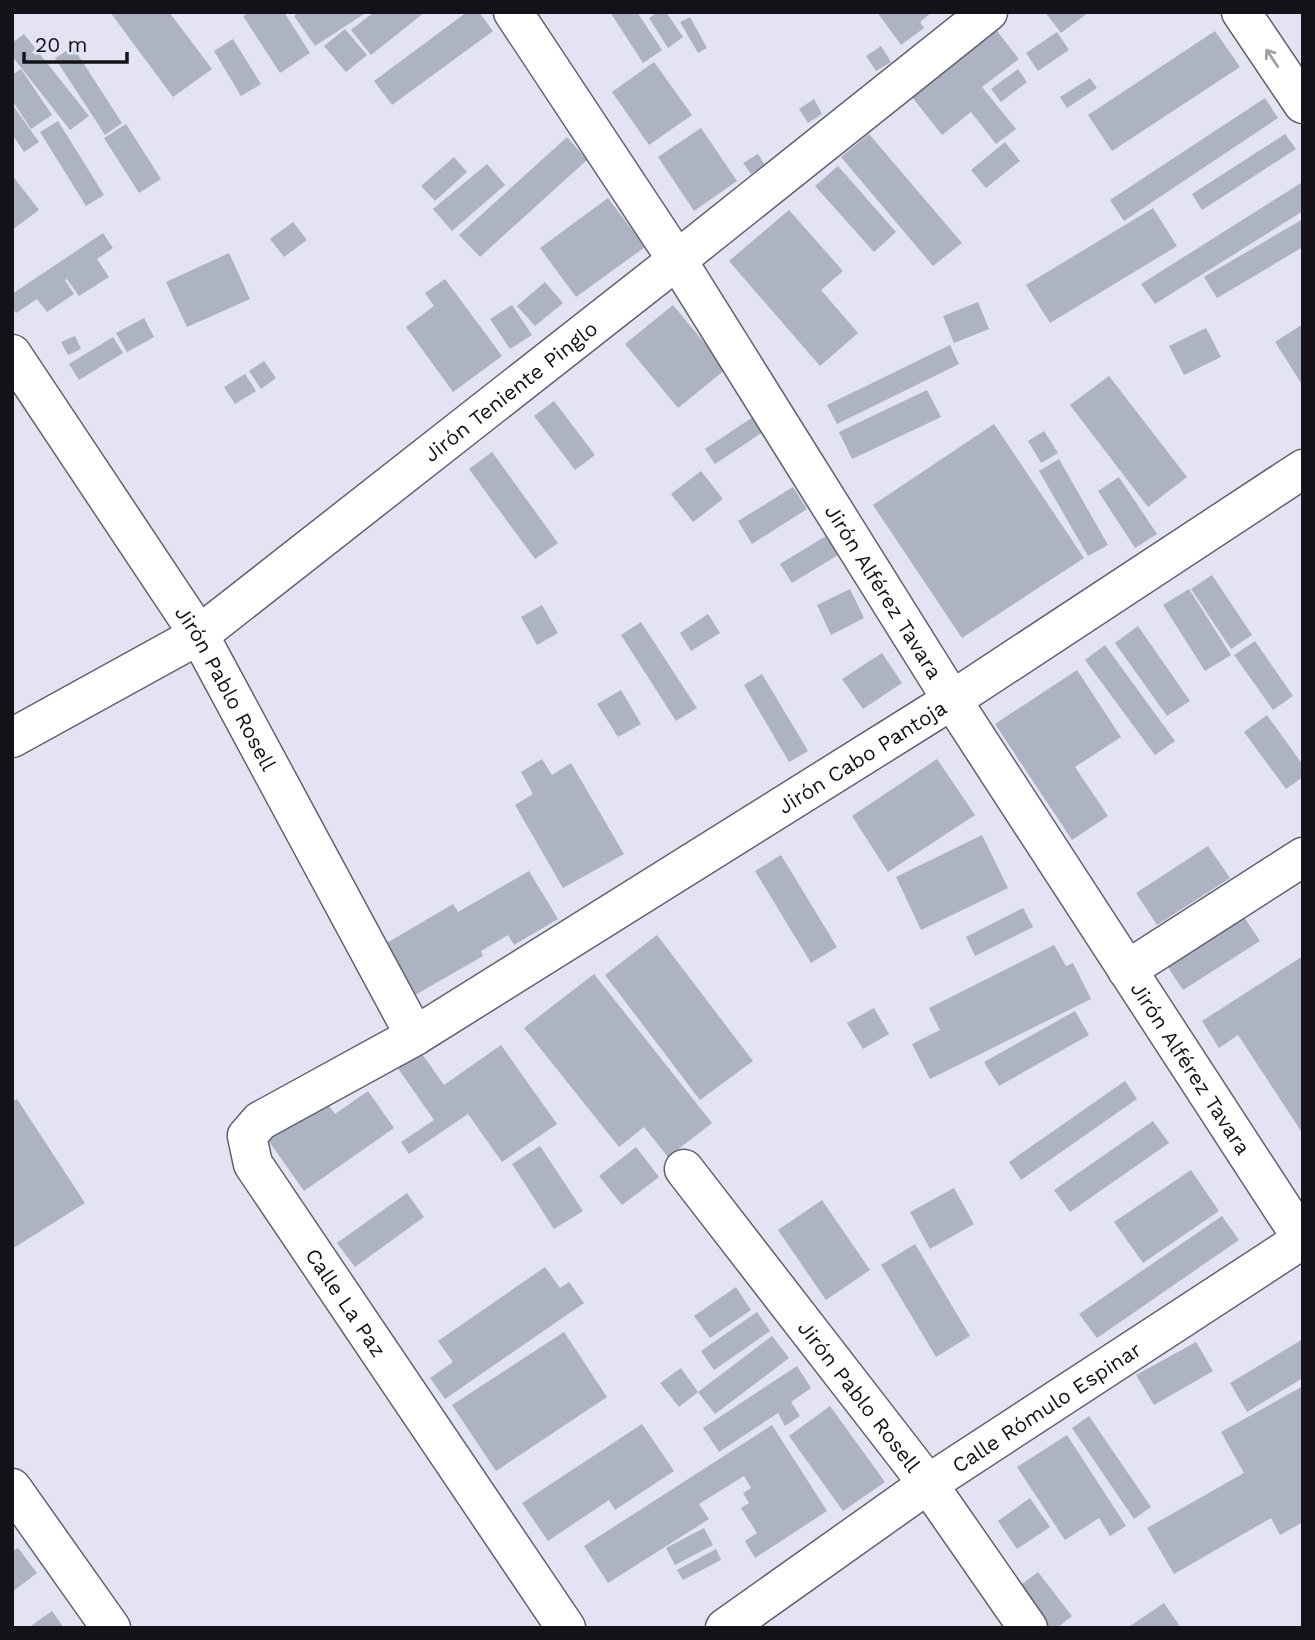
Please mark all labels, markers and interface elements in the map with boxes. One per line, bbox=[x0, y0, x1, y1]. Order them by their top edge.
scale bar bbox=[24, 21, 128, 65]
text: 20 m bbox=[35, 32, 87, 57]
one-way arrow bbox=[1265, 49, 1279, 68]
street label: Jirón Teniente Pinglo bbox=[418, 315, 602, 467]
street label: Jirón Alférez Tavara bbox=[820, 499, 948, 683]
street label: Jirón Pablo Rosell bbox=[170, 601, 282, 775]
street label: Jirón Cabo Pantoja bbox=[773, 694, 951, 819]
street label: Jirón Alférez Tavara bbox=[1126, 977, 1256, 1159]
street label: Calle La Paz bbox=[301, 1243, 392, 1361]
street label: Jirón Pablo Rosell bbox=[793, 1315, 927, 1477]
street label: Calle Rómulo Espinar bbox=[947, 1336, 1146, 1478]

